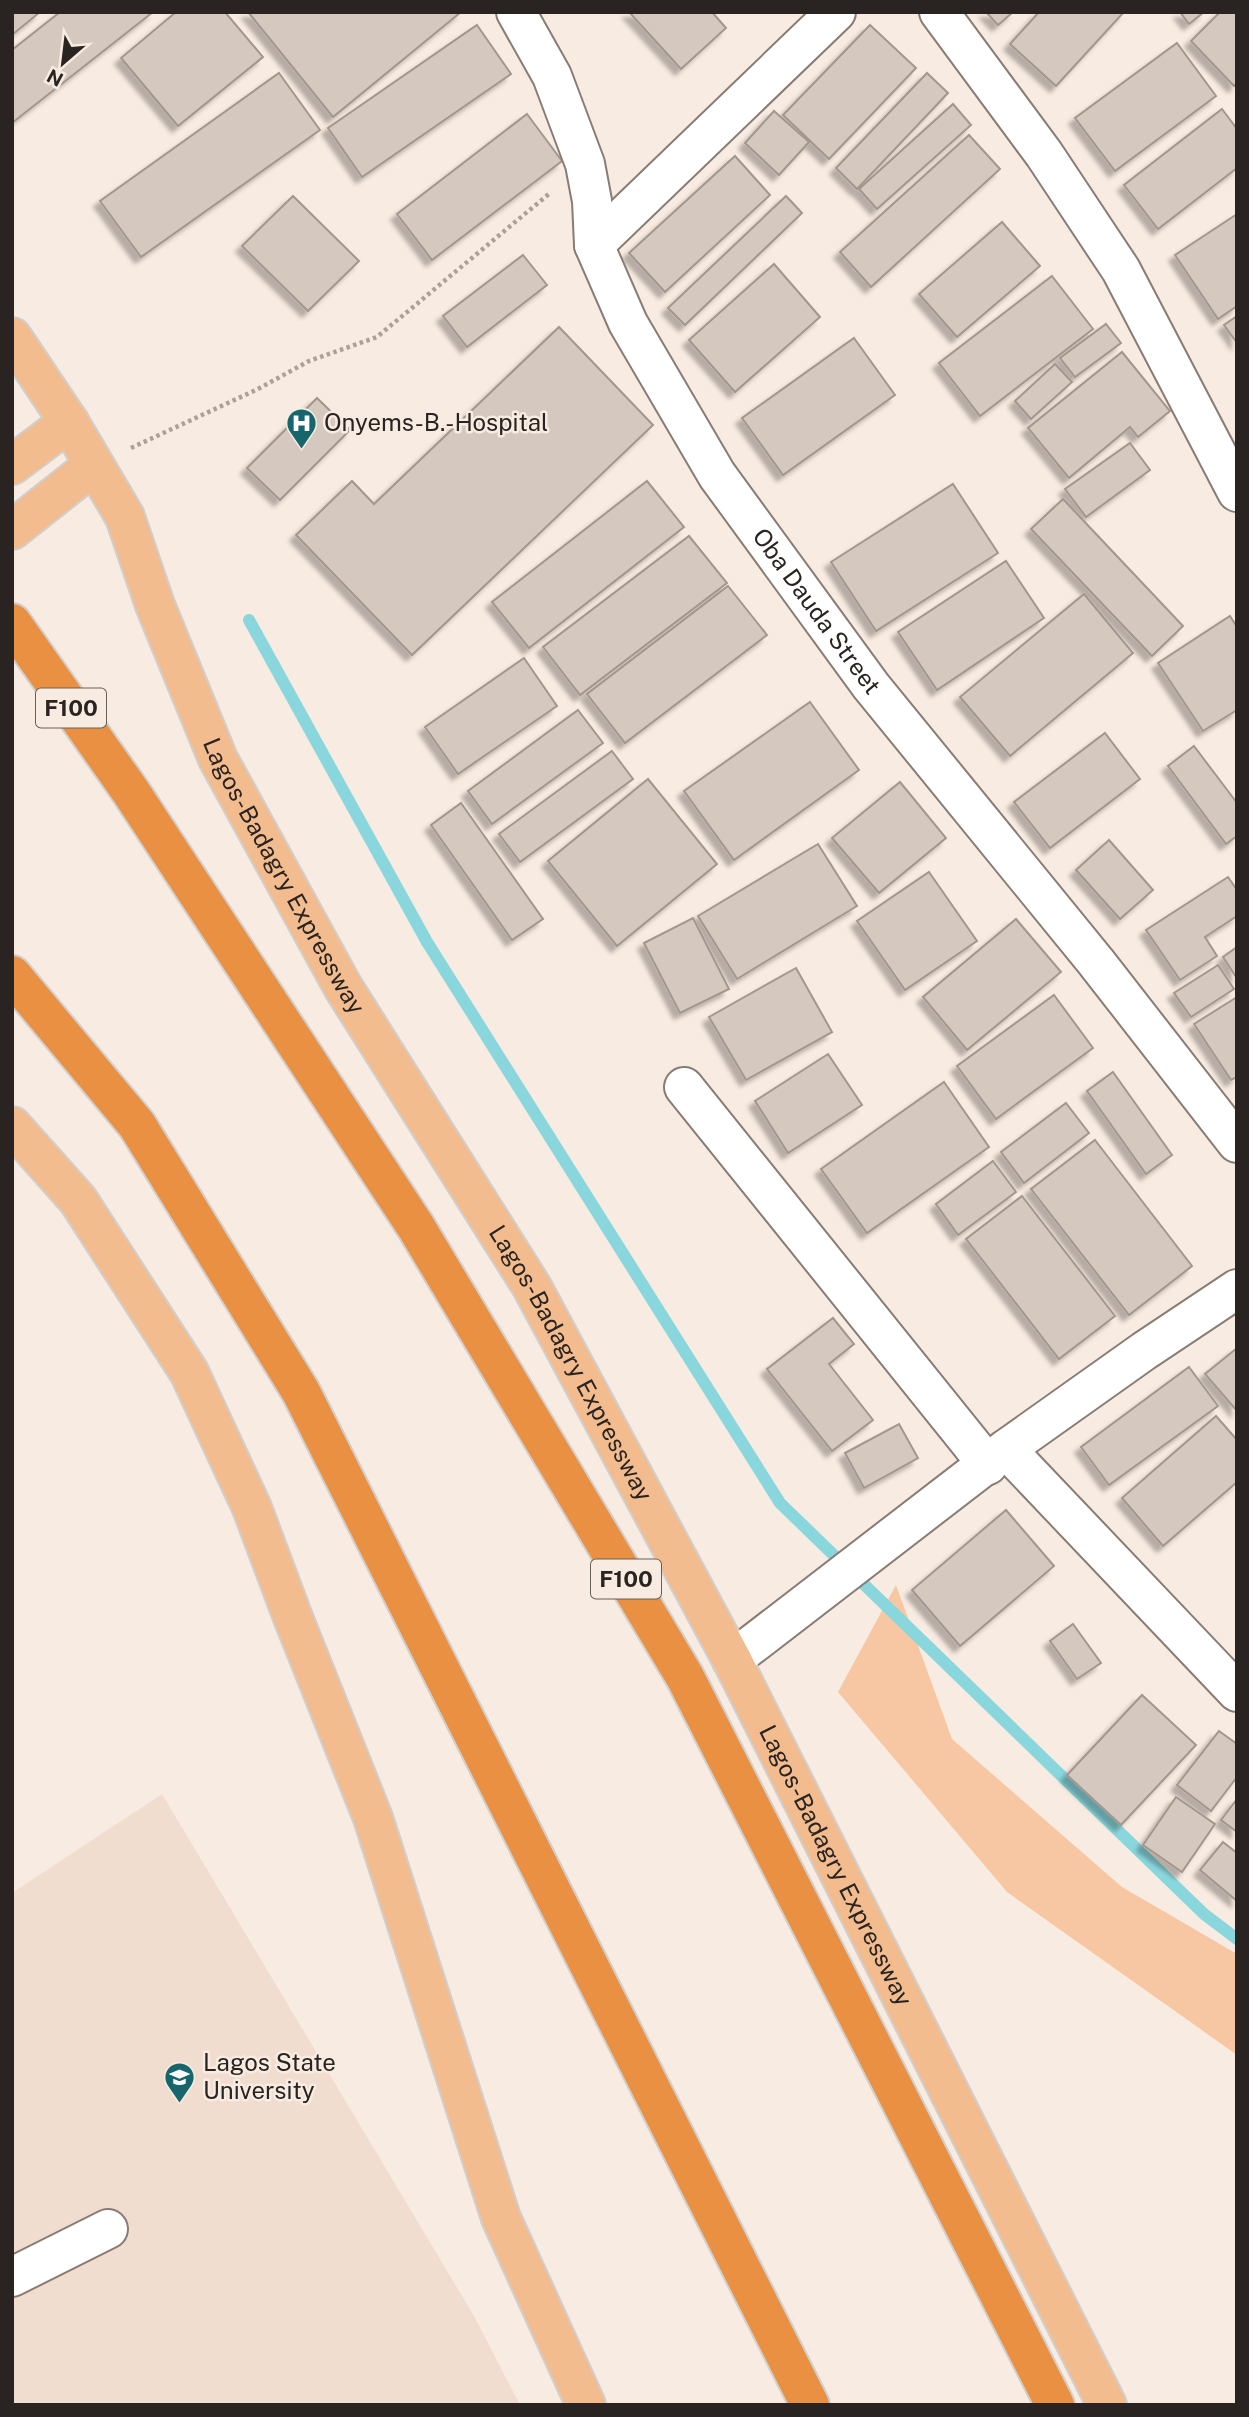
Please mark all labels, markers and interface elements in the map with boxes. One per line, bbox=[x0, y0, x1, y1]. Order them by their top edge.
north arrow bbox=[28, 28, 98, 98]
text: N bbox=[43, 65, 67, 91]
hospital icon: Onyems-B.-Hospital bbox=[284, 406, 318, 450]
place label: Onyems-B.-Hospital bbox=[324, 408, 548, 436]
street label: Oba Dauda Street bbox=[747, 522, 887, 699]
road number: F100 bbox=[36, 688, 106, 728]
street label: Lagos-Badagry Expressway bbox=[198, 734, 371, 1019]
street label: Lagos-Badagry Expressway bbox=[484, 1220, 659, 1506]
road number: F100 bbox=[591, 1560, 661, 1598]
street label: Lagos-Badagry Expressway bbox=[754, 1720, 919, 2010]
place label: Lagos State University bbox=[203, 2048, 336, 2104]
school or university icon: Lagos State University bbox=[163, 2060, 197, 2104]

